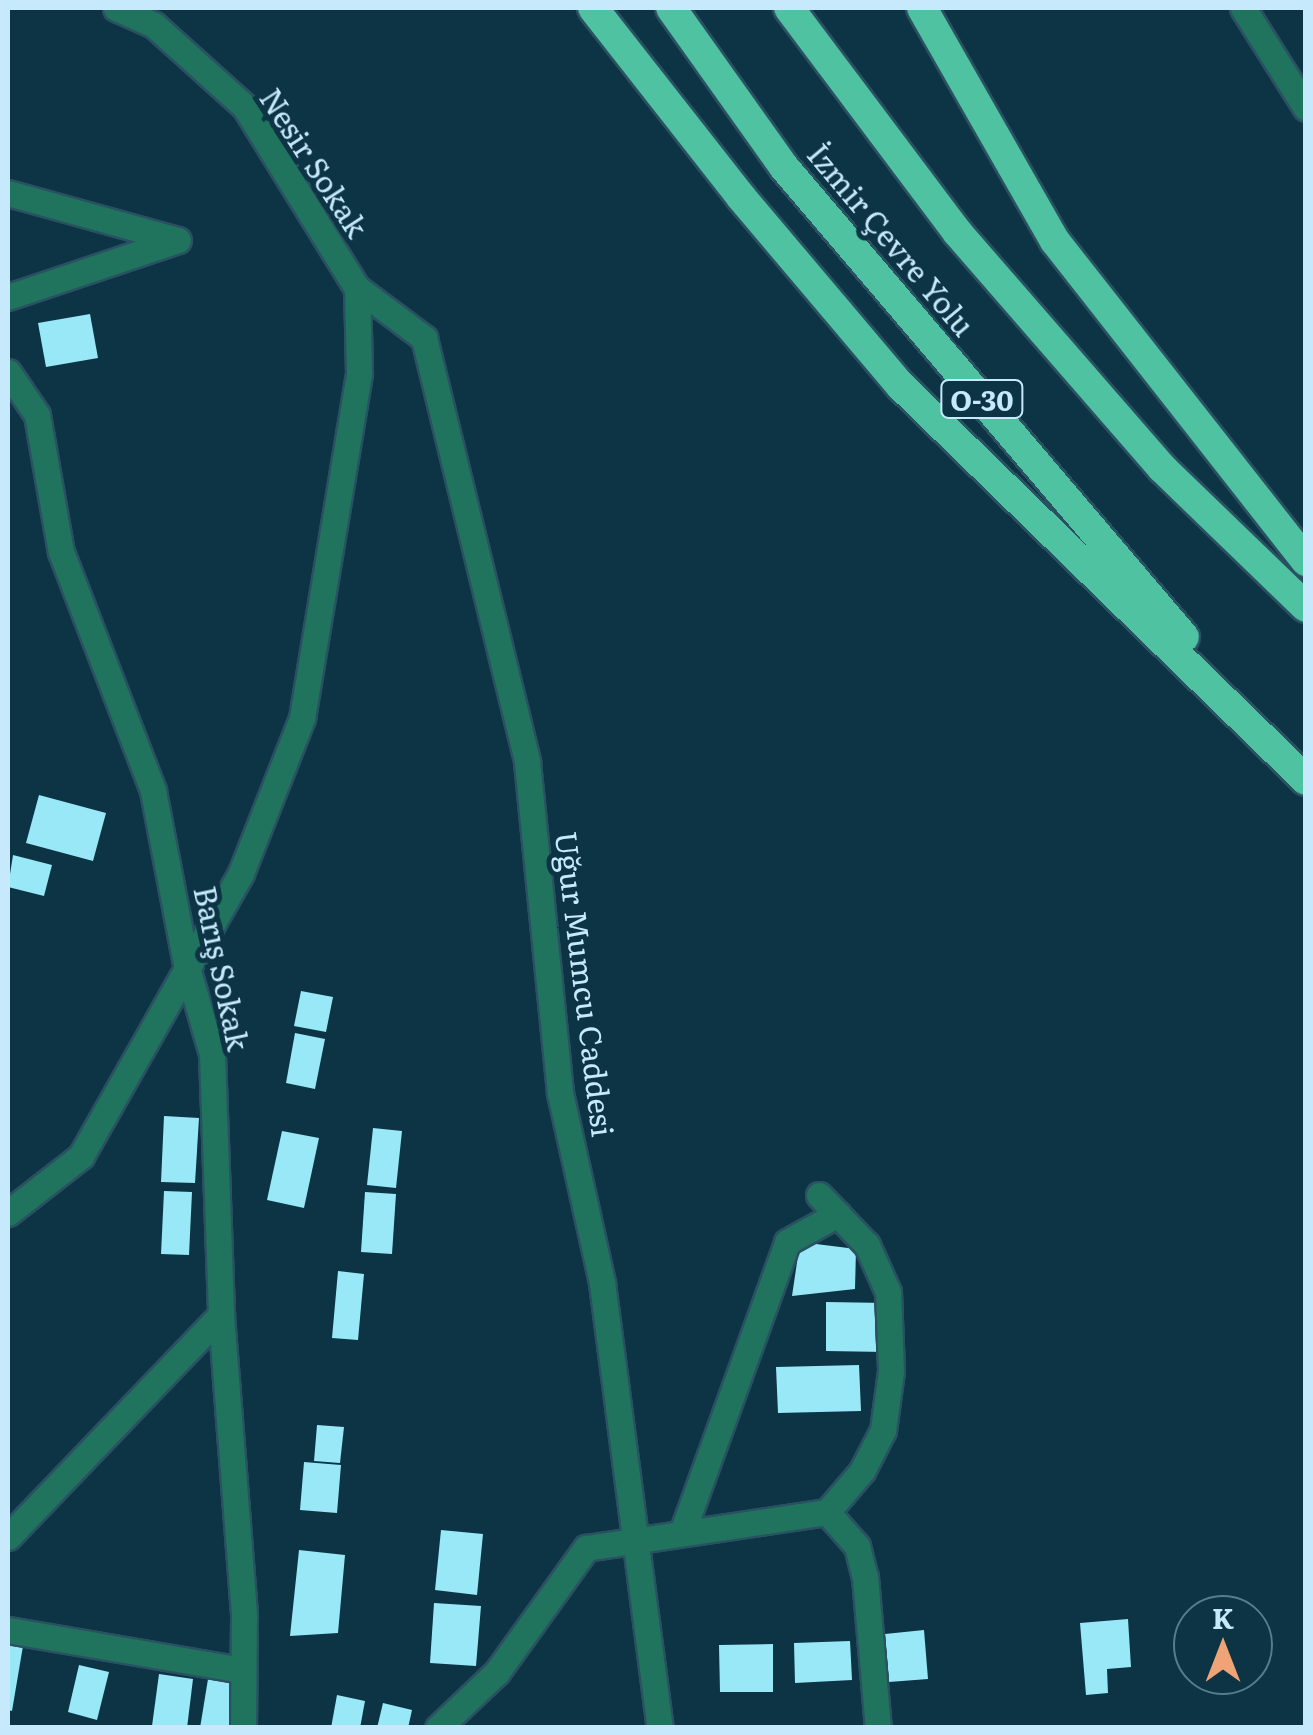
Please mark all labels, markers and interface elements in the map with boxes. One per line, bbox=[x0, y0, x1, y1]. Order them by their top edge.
street label: Nesir Sokak bbox=[254, 81, 376, 243]
street label: İzmir Çevre Yolu bbox=[801, 136, 983, 342]
road number: O-30 bbox=[940, 376, 1024, 422]
street label: Uğur Mumcu Caddesi bbox=[549, 829, 623, 1139]
street label: Barış Sokak bbox=[188, 882, 258, 1054]
north arrow bbox=[1173, 1595, 1273, 1695]
text: K bbox=[1212, 1596, 1234, 1638]

